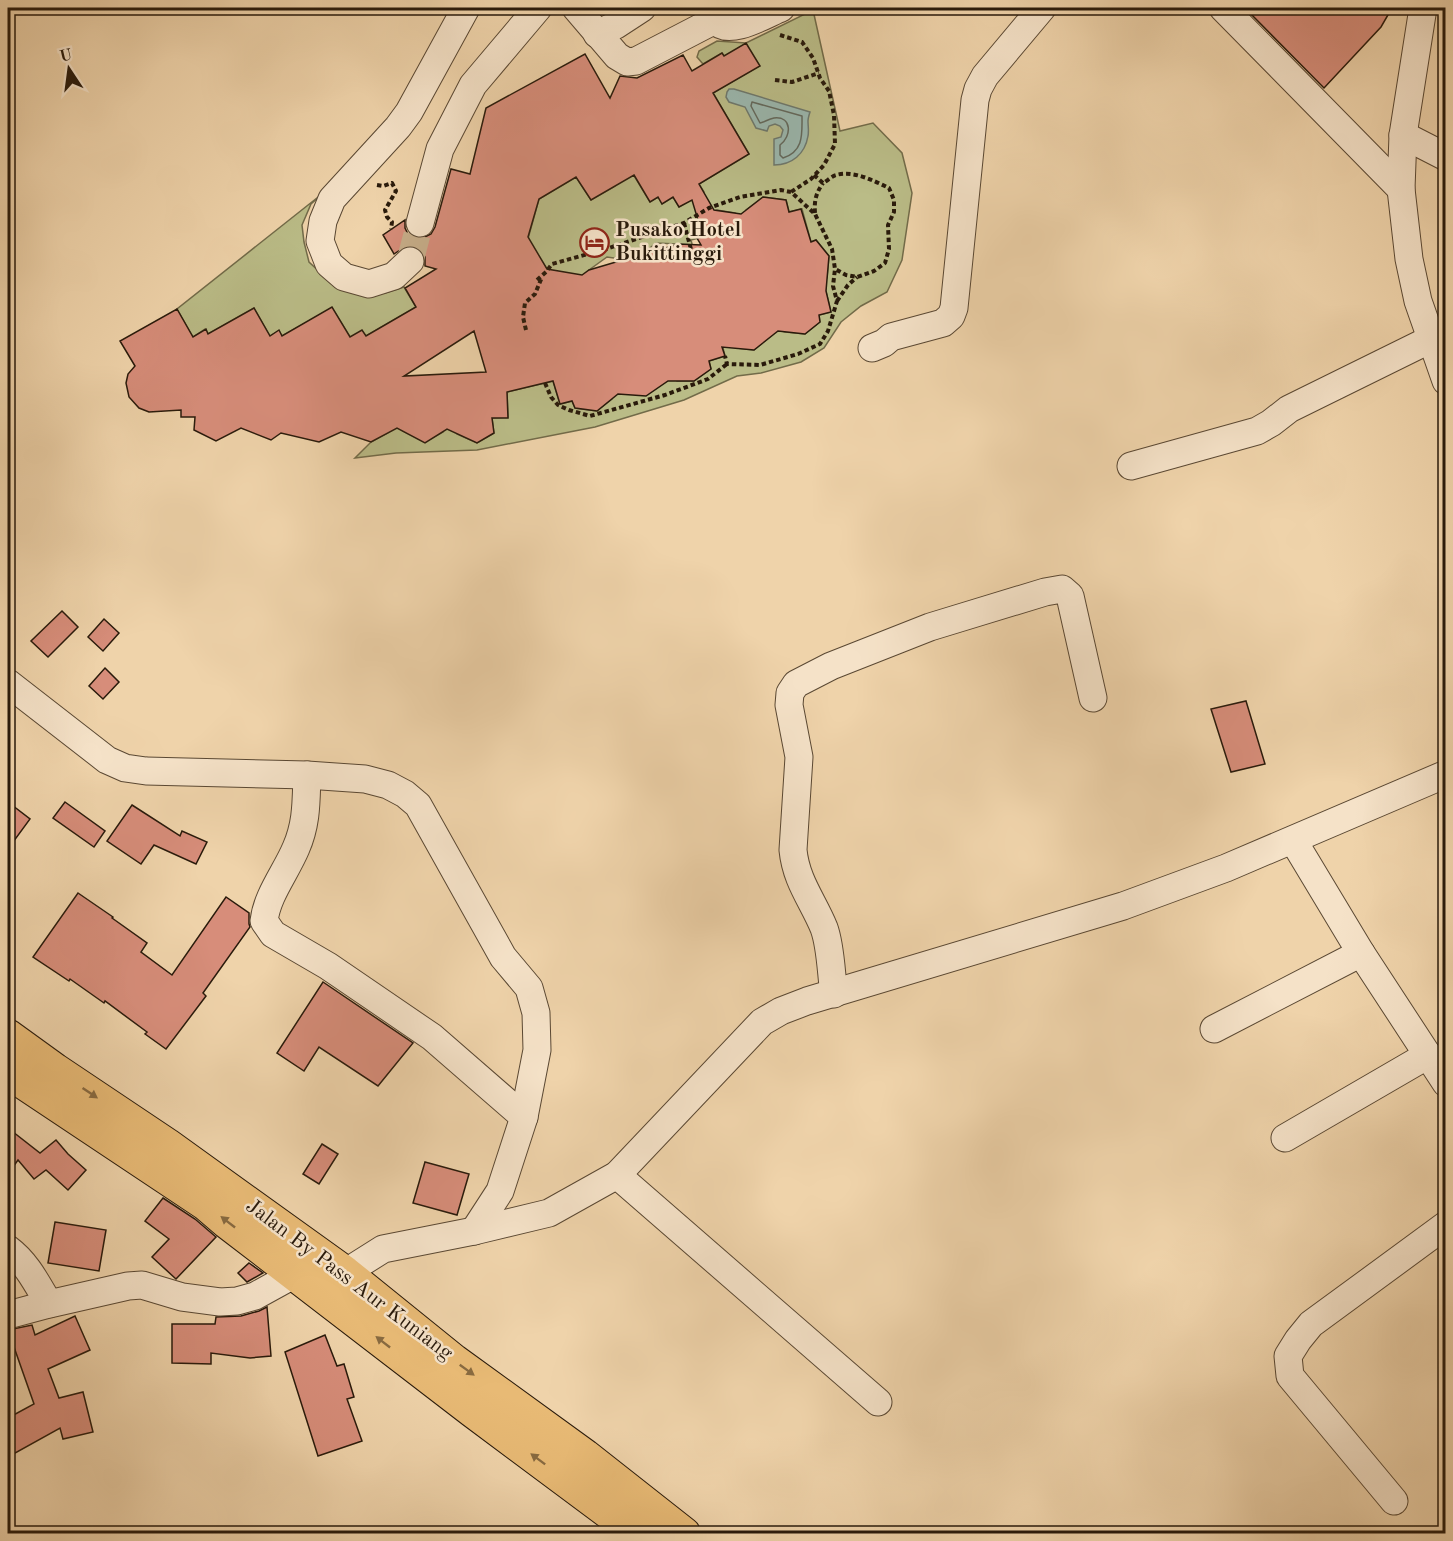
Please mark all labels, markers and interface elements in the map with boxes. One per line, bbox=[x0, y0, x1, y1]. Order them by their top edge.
north arrow bbox=[39, 39, 99, 99]
text: U bbox=[58, 47, 74, 66]
place label: Pusako Hotel Bukittinggi bbox=[615, 220, 741, 265]
hotel icon: Pusako Hotel Bukittinggi bbox=[578, 226, 610, 258]
one-way arrow bbox=[82, 1087, 98, 1098]
street label: Jalan By Pass Aur Kuniang bbox=[242, 1195, 457, 1365]
one-way arrow bbox=[221, 1217, 236, 1229]
one-way arrow bbox=[375, 1336, 390, 1348]
one-way arrow bbox=[459, 1364, 475, 1376]
one-way arrow bbox=[531, 1454, 546, 1466]

